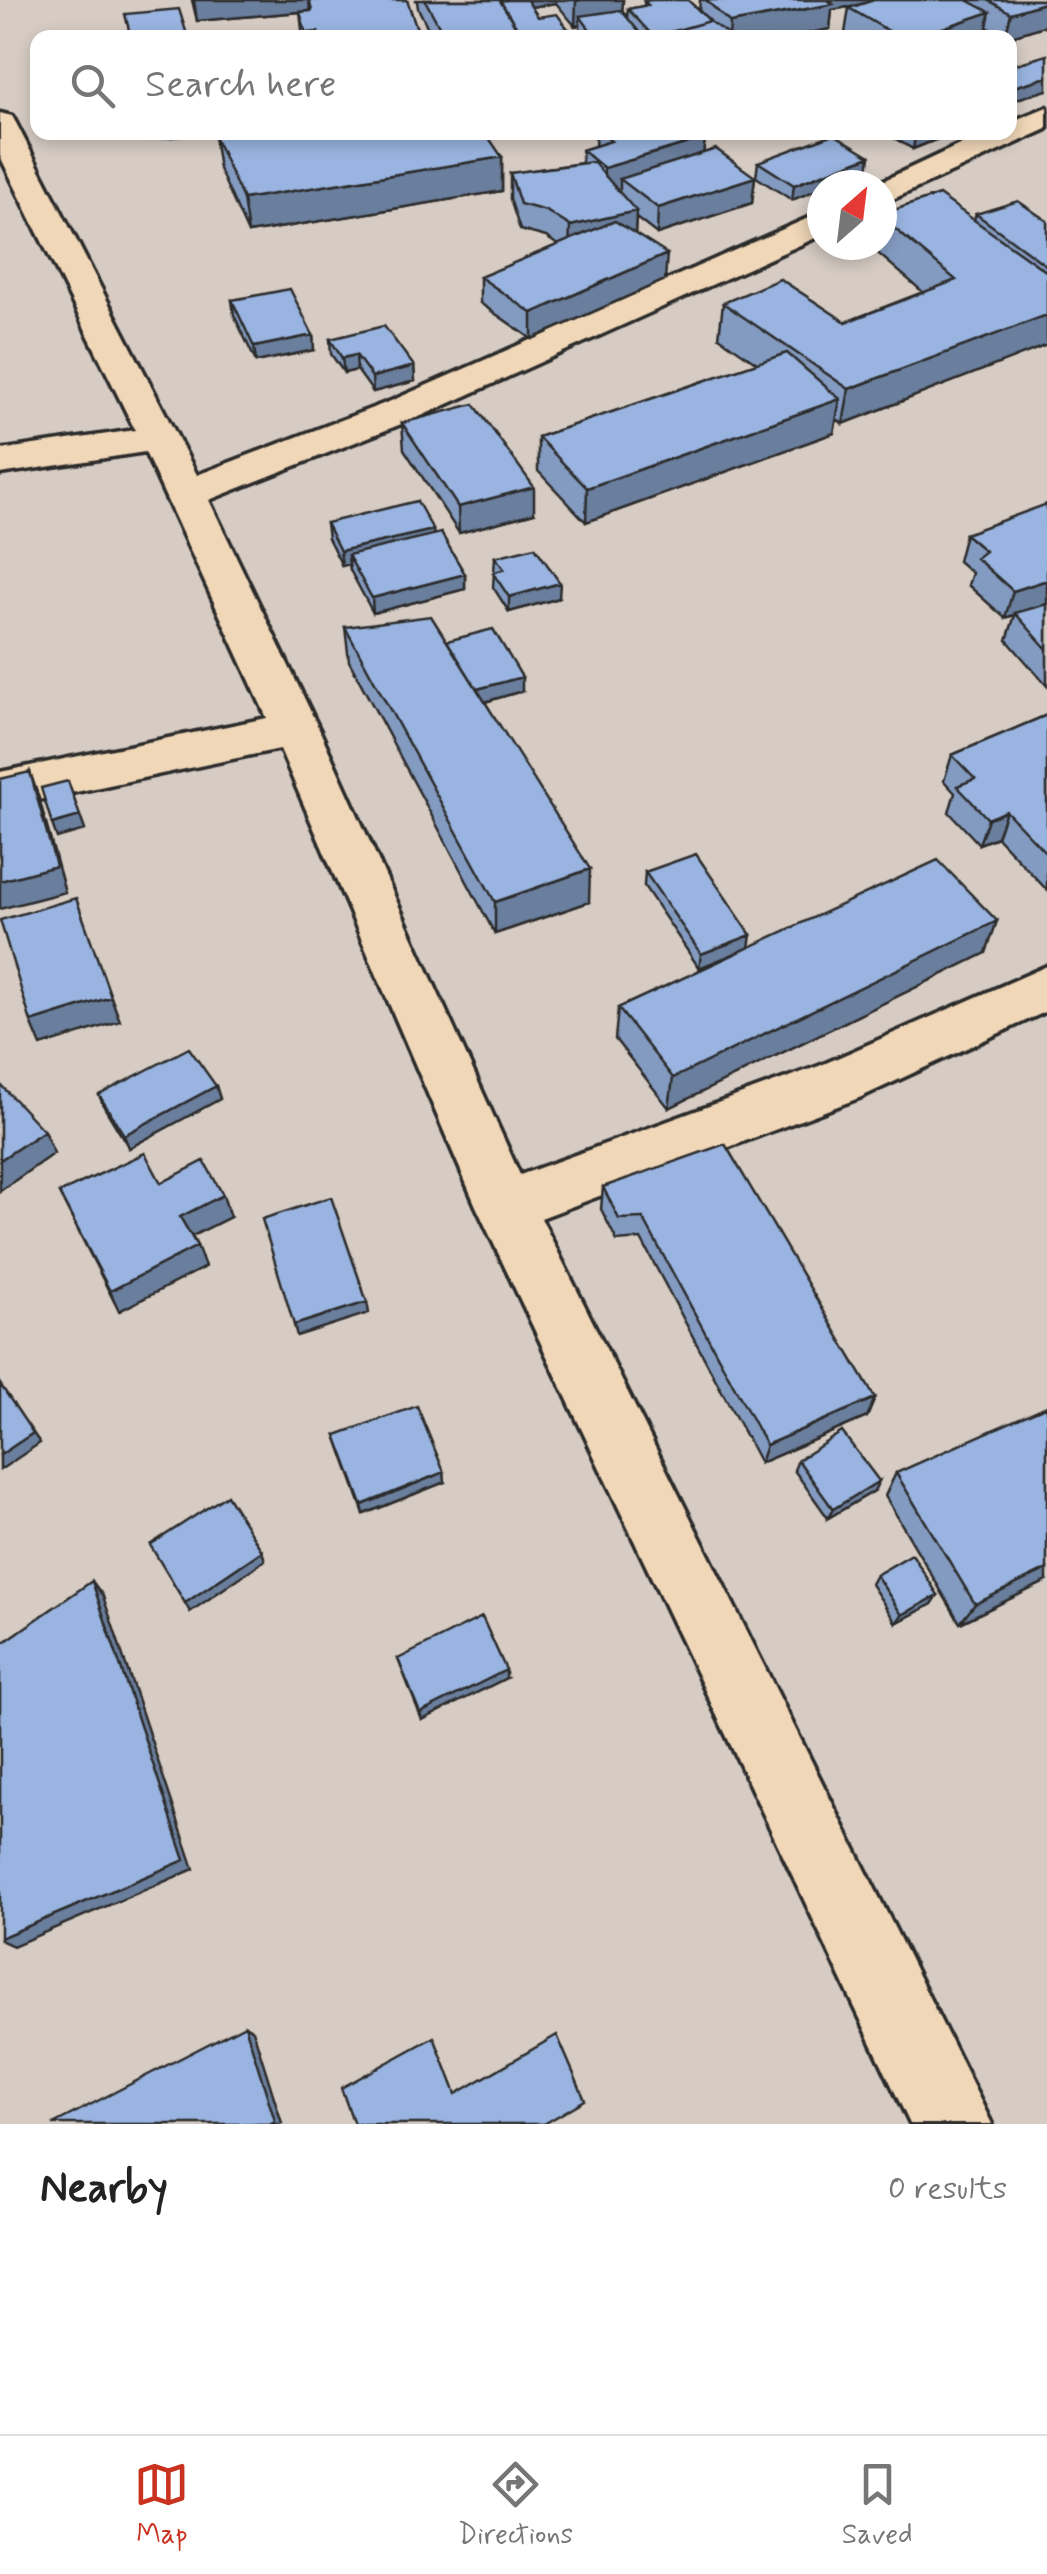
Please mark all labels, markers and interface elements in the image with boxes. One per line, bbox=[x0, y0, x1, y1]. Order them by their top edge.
search box bbox=[30, 30, 1017, 140]
icon: search bbox=[65, 58, 120, 113]
text: Search here bbox=[145, 61, 336, 110]
north arrow bbox=[807, 170, 897, 260]
text: Nearby bbox=[40, 2162, 168, 2217]
text: 0 results bbox=[888, 2168, 1007, 2210]
tab: Map bbox=[134, 2457, 189, 2554]
tab: Directions bbox=[458, 2457, 573, 2554]
tab: Saved bbox=[842, 2457, 913, 2554]

